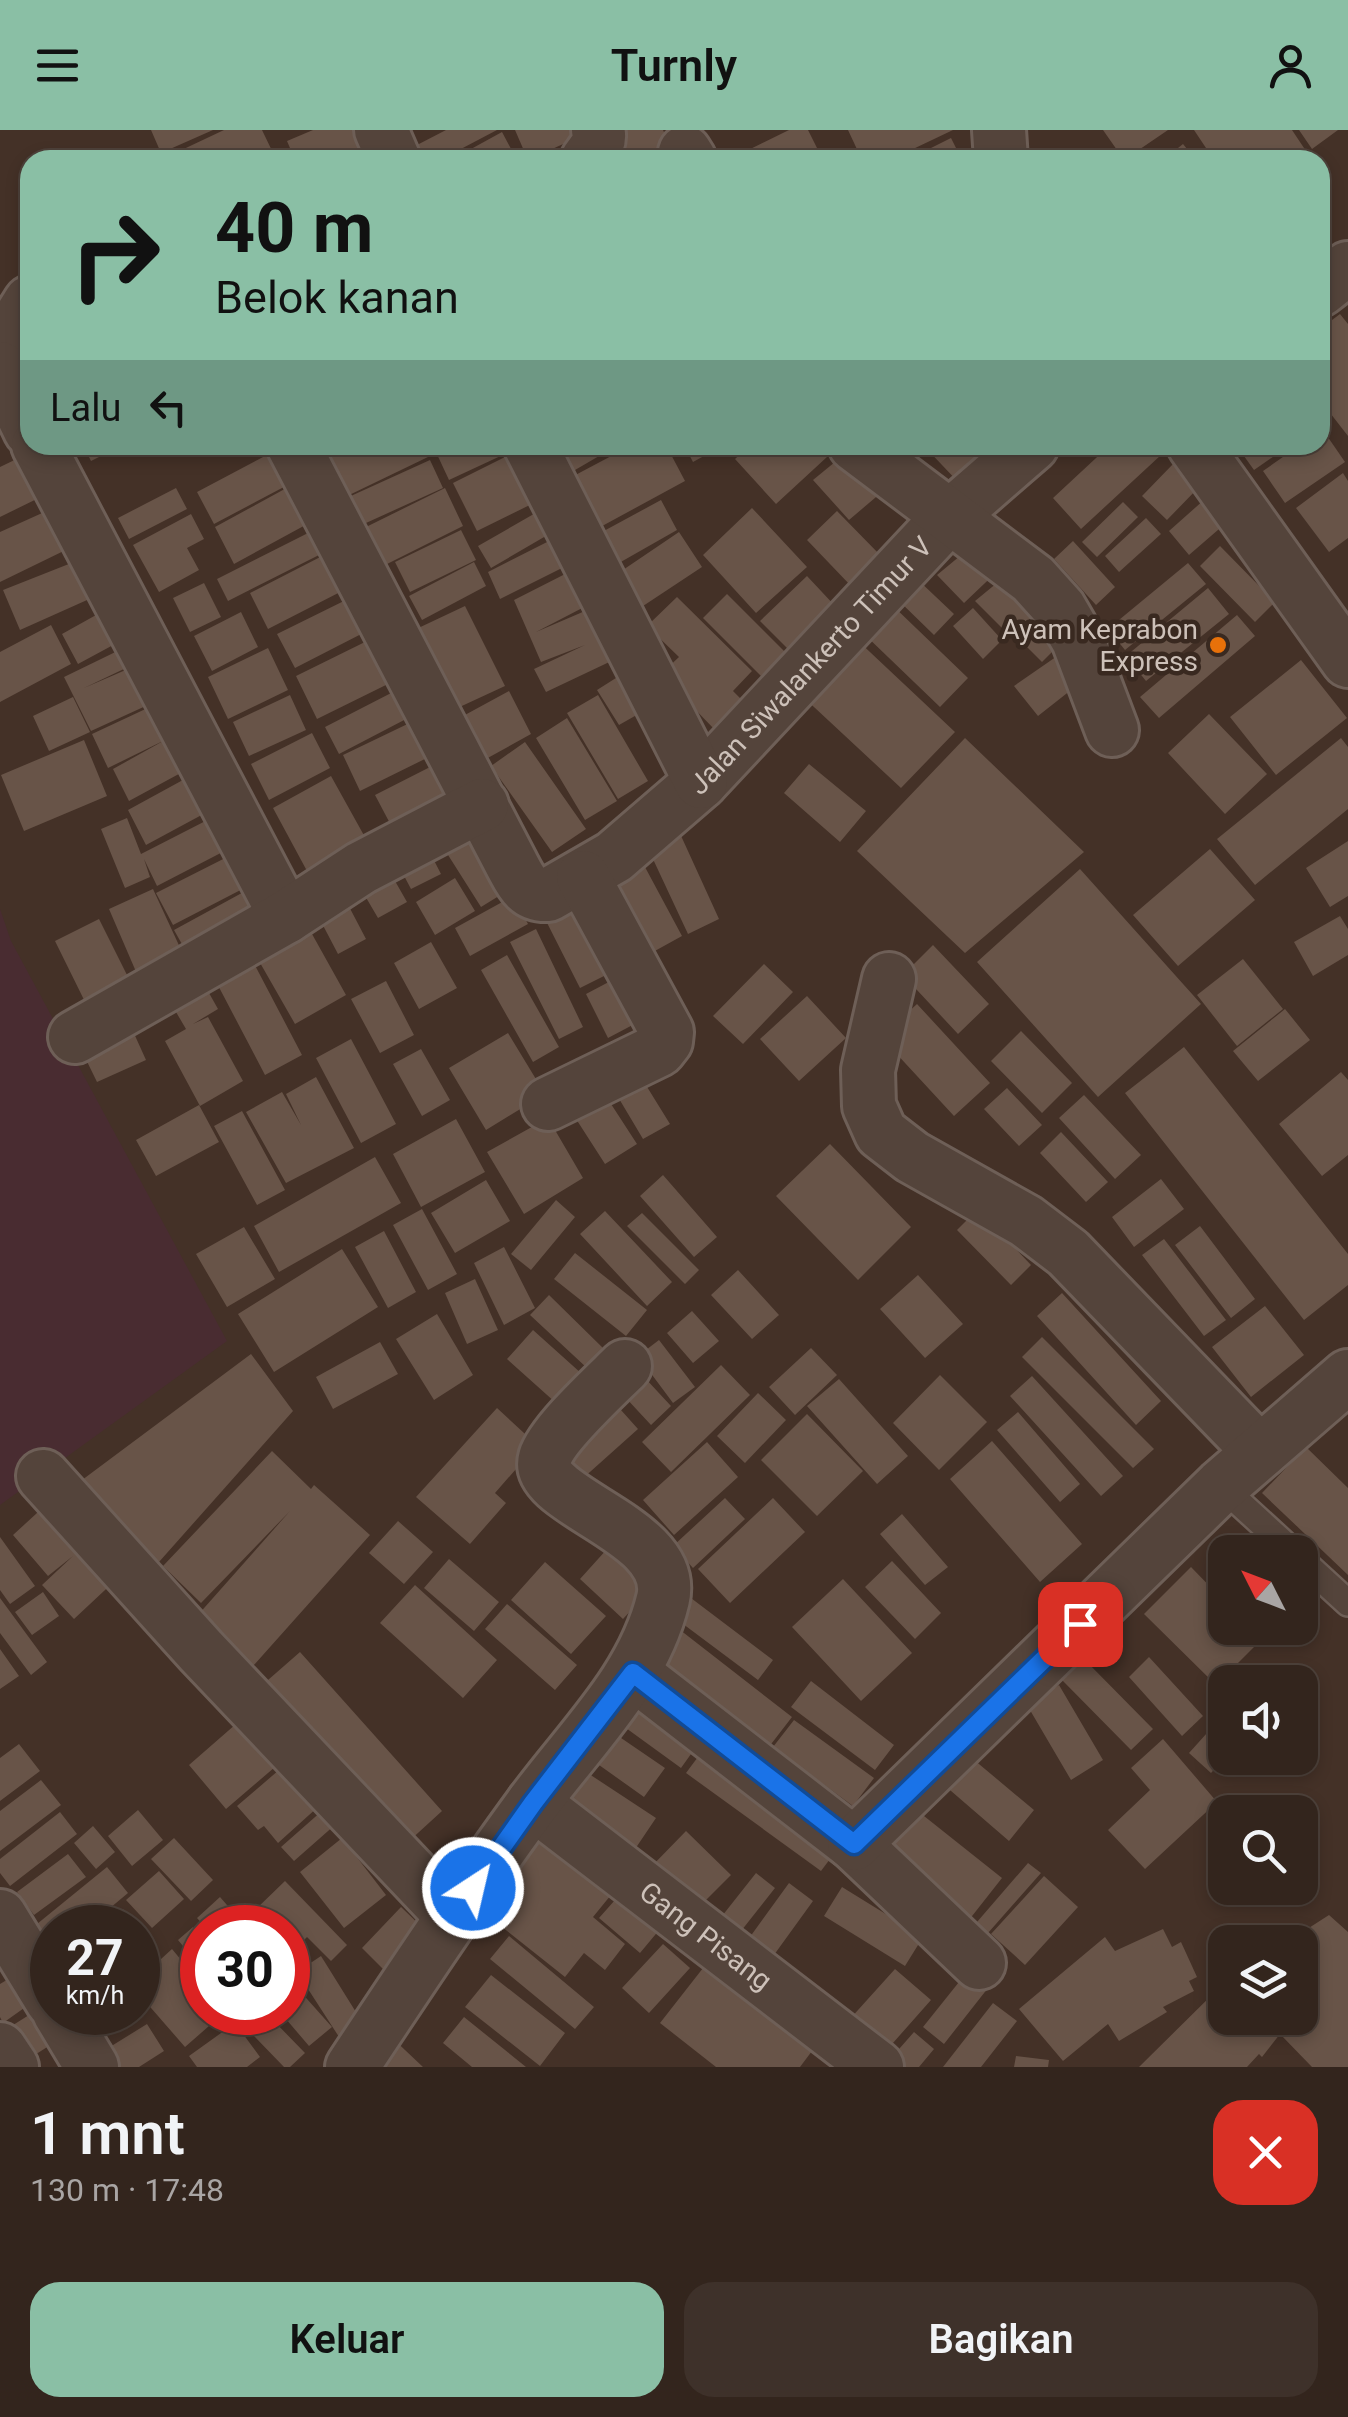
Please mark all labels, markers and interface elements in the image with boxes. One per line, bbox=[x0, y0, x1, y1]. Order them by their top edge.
icon: menu bbox=[30, 38, 85, 93]
icon: person bbox=[1263, 38, 1318, 93]
text: Turnly bbox=[611, 39, 737, 92]
text: 40 m bbox=[215, 187, 373, 269]
icon: right bbox=[50, 190, 180, 320]
text: Belok kanan bbox=[215, 271, 459, 324]
icon: left bbox=[141, 380, 196, 435]
text: Lalu bbox=[50, 386, 121, 430]
street label: Jalan Siwalankerto Timur V bbox=[683, 530, 939, 802]
place label: Ayam Keprabon Express bbox=[1002, 613, 1198, 678]
marker: Ayam Keprabon Express bbox=[1207, 634, 1229, 656]
north arrow bbox=[1208, 1535, 1318, 1645]
map controls bbox=[1208, 1535, 1318, 2035]
pin bbox=[1038, 1582, 1123, 1667]
icon: arrive bbox=[1053, 1597, 1108, 1652]
button: sound bbox=[1208, 1665, 1318, 1775]
button: search bbox=[1208, 1795, 1318, 1905]
position arrow bbox=[421, 1836, 525, 1940]
street label: Gang Pisang bbox=[633, 1875, 778, 1997]
speed limit sign: 30 bbox=[180, 1905, 310, 2035]
button: layers bbox=[1208, 1925, 1318, 2035]
text: 27 bbox=[66, 1929, 124, 1987]
text: km/h bbox=[66, 1981, 124, 2010]
text: 1 mnt bbox=[30, 2098, 185, 2169]
button: close bbox=[1213, 2100, 1318, 2205]
text: 130 m · 17:48 bbox=[30, 2171, 224, 2209]
button: Keluar bbox=[30, 2282, 664, 2397]
button: Bagikan bbox=[684, 2282, 1318, 2397]

